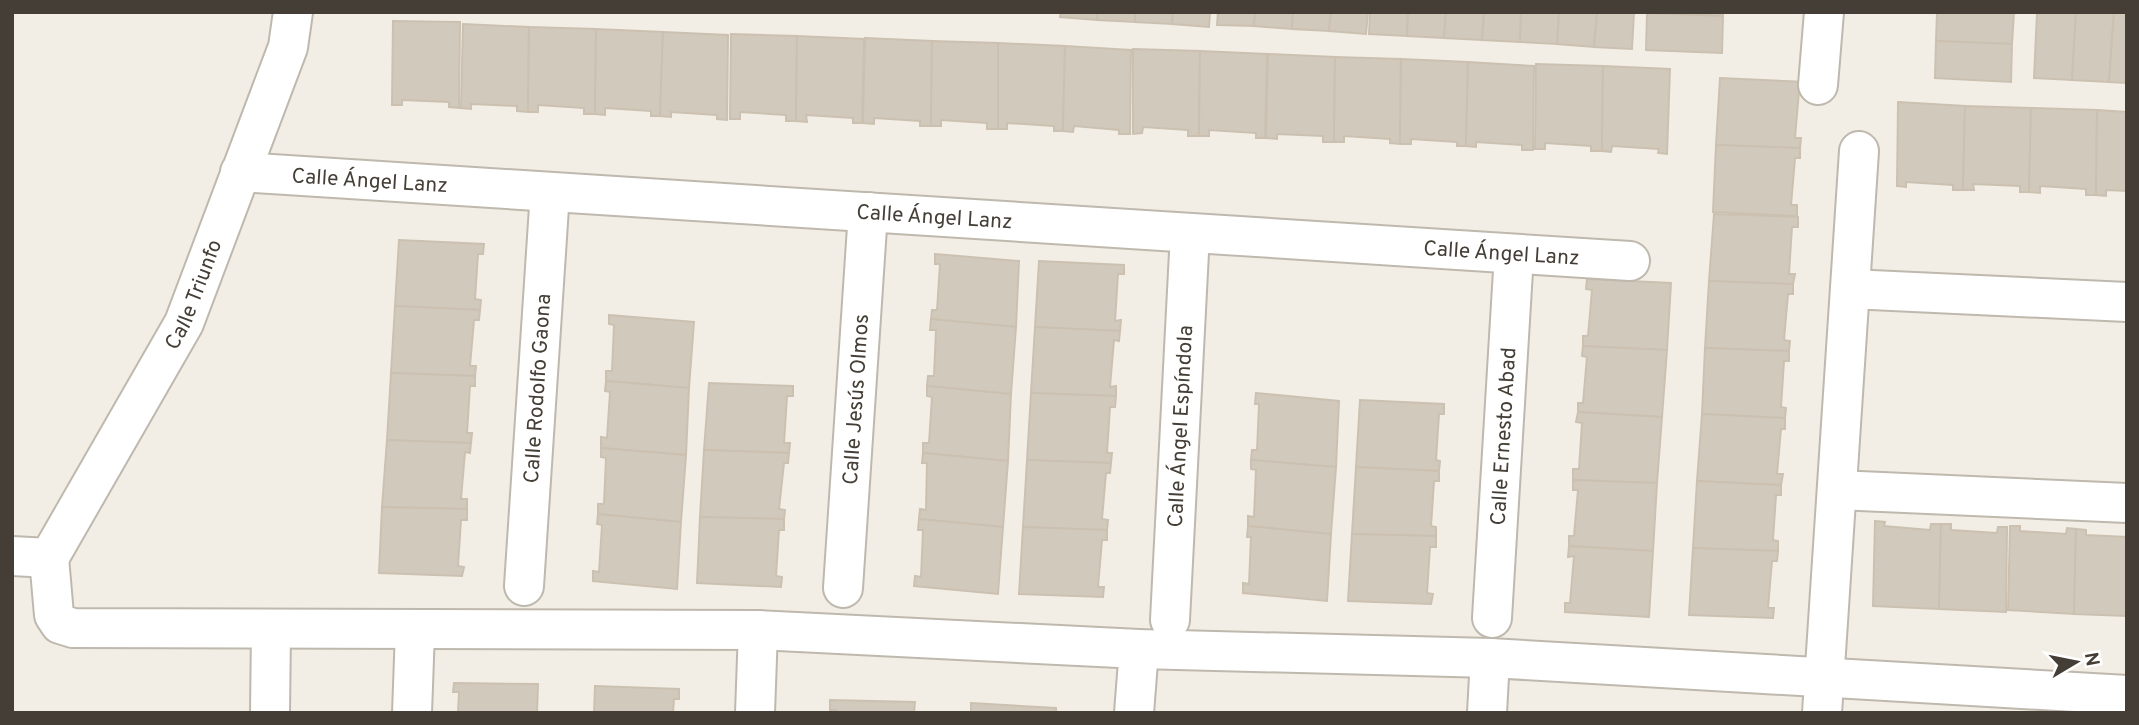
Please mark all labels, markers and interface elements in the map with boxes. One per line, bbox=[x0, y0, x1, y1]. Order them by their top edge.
street label: Calle Ángel Lanz bbox=[291, 163, 449, 200]
street label: Calle Ángel Lanz bbox=[856, 199, 1013, 236]
street label: Calle Triunfo bbox=[159, 236, 229, 355]
street label: Calle Ángel Lanz bbox=[1422, 236, 1580, 273]
street label: Calle Rodolfo Gaona bbox=[519, 293, 558, 484]
street label: Calle Jesús Olmos bbox=[838, 313, 876, 486]
street label: Calle Ángel Espíndola bbox=[1163, 325, 1200, 528]
street label: Calle Ernesto Abad bbox=[1486, 347, 1523, 526]
north arrow bbox=[2041, 627, 2111, 697]
text: N bbox=[2078, 651, 2104, 668]

